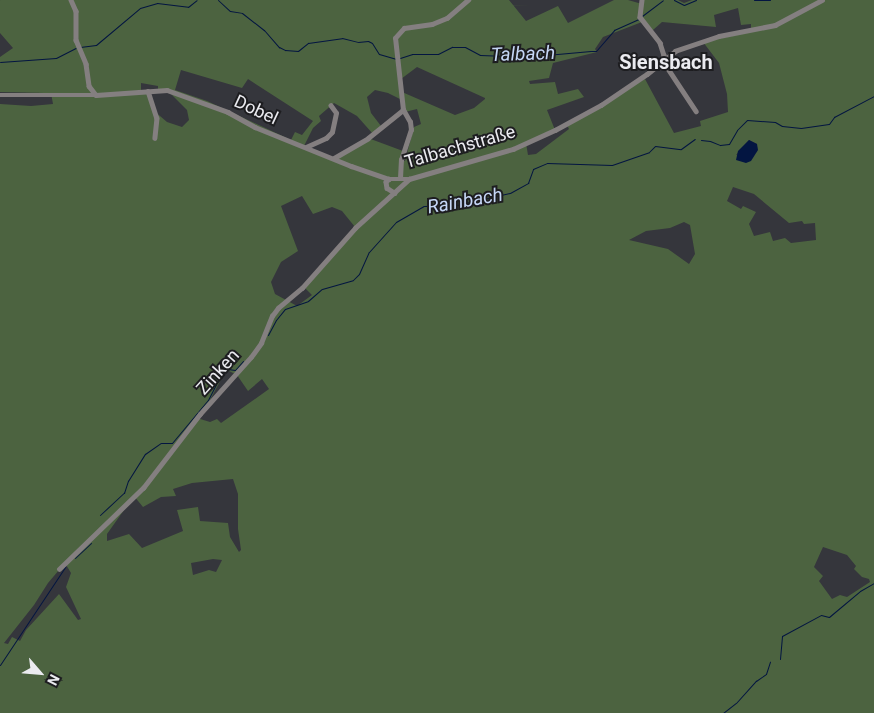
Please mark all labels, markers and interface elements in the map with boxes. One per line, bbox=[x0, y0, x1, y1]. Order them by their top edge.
water label: Talbach bbox=[490, 41, 556, 67]
district label: Siensbach bbox=[619, 50, 713, 74]
street label: Dobel bbox=[231, 90, 281, 130]
street label: Talbachstraße bbox=[402, 121, 518, 173]
water label: Rainbach bbox=[425, 183, 505, 219]
street label: Zinken bbox=[192, 345, 244, 399]
north arrow bbox=[15, 648, 65, 698]
text: N bbox=[44, 672, 63, 688]

